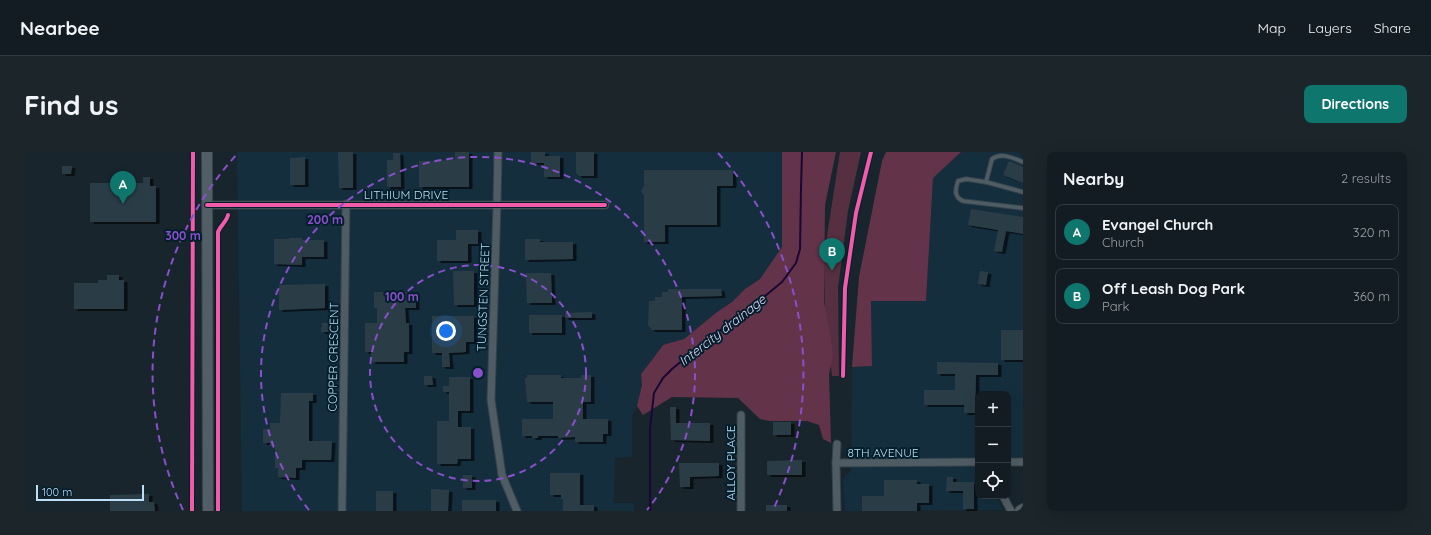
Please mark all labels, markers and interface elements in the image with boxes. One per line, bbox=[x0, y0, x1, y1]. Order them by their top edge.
text: Nearbee bbox=[20, 16, 100, 40]
text: Map bbox=[1257, 19, 1286, 37]
text: Layers bbox=[1308, 19, 1352, 37]
text: Share bbox=[1374, 19, 1411, 37]
button: Directions bbox=[1304, 85, 1407, 123]
text: Find us bbox=[24, 87, 118, 122]
text: Nearby bbox=[1063, 168, 1124, 189]
text: 2 results bbox=[1341, 170, 1391, 186]
pin: A bbox=[110, 171, 136, 204]
street label: LITHIUM DRIVE bbox=[364, 187, 448, 202]
text: 200 m bbox=[307, 212, 343, 227]
text: Evangel Church bbox=[1102, 215, 1213, 234]
text: A bbox=[1073, 224, 1081, 240]
text: 320 m bbox=[1353, 224, 1390, 240]
text: 300 m bbox=[165, 228, 201, 243]
text: Church bbox=[1102, 234, 1144, 250]
pin: B bbox=[819, 238, 845, 271]
street label: TUNGSTEN STREET bbox=[474, 242, 492, 352]
text: Off Leash Dog Park bbox=[1102, 279, 1245, 298]
text: B bbox=[1073, 288, 1081, 304]
text: 360 m bbox=[1353, 288, 1390, 304]
text: 100 m bbox=[385, 289, 419, 304]
water label: Intercity drainage bbox=[675, 291, 769, 369]
text: Park bbox=[1102, 298, 1130, 314]
street label: COPPER CRESCENT bbox=[325, 302, 341, 412]
your location bbox=[436, 321, 456, 341]
centre of rings bbox=[471, 366, 485, 380]
map controls bbox=[975, 391, 1011, 499]
button: + bbox=[975, 391, 1011, 427]
street label: ALLOY PLACE bbox=[723, 425, 738, 501]
button: − bbox=[975, 427, 1011, 463]
street label: 8TH AVENUE bbox=[847, 445, 919, 460]
button: locate bbox=[975, 463, 1011, 499]
scale bar bbox=[36, 483, 144, 502]
text: 100 m bbox=[42, 485, 72, 499]

